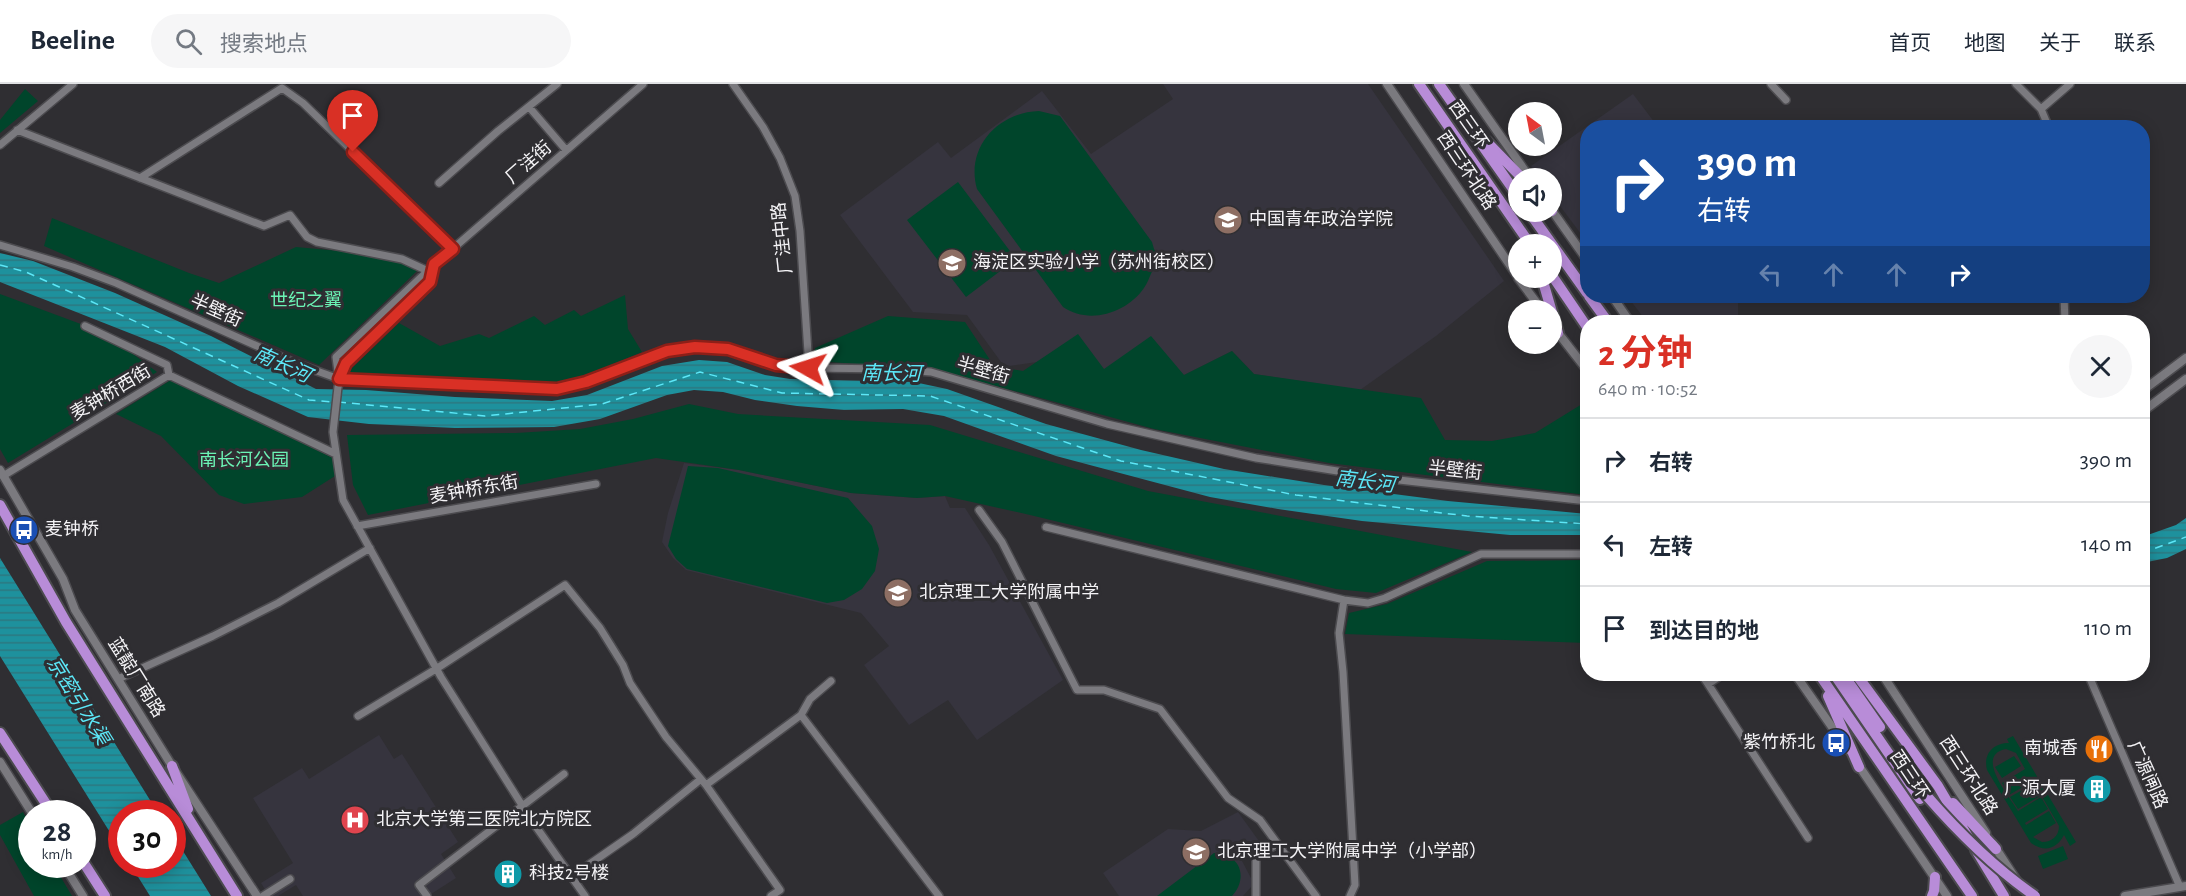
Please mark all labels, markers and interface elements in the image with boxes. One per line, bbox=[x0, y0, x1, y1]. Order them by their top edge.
search box bbox=[151, 14, 571, 68]
icon: search bbox=[172, 25, 205, 58]
text: Beeline bbox=[30, 27, 115, 55]
text: 搜索地点 bbox=[220, 33, 308, 55]
text: 首页 bbox=[1889, 33, 1931, 54]
text: 地图 bbox=[1964, 33, 2006, 54]
text: 关于 bbox=[2039, 33, 2081, 54]
text: 联系 bbox=[2114, 33, 2156, 54]
pin bbox=[327, 90, 378, 152]
street label: 西三环 bbox=[1445, 98, 1491, 152]
icon: arrive bbox=[336, 99, 369, 132]
north arrow bbox=[1508, 102, 1562, 156]
map controls bbox=[1508, 102, 1562, 354]
street label: 西三环北路 bbox=[1433, 128, 1500, 213]
street label: 厂洼街 bbox=[501, 137, 555, 188]
text: 390 m bbox=[1697, 142, 1798, 184]
icon: right bbox=[1598, 144, 1676, 222]
button: sound bbox=[1508, 168, 1562, 222]
text: 右转 bbox=[1697, 198, 1751, 225]
street label: 厂洼中路 bbox=[768, 201, 796, 275]
school or university icon: 中国青年政治学院 bbox=[1212, 204, 1244, 236]
place label: 中国青年政治学院 bbox=[1249, 209, 1393, 229]
button: + bbox=[1508, 234, 1562, 288]
school or university icon: 海淀区实验小学（苏州街校区） bbox=[936, 247, 968, 279]
place label: 海淀区实验小学（苏州街校区） bbox=[973, 252, 1225, 272]
icon: left bbox=[1754, 258, 1787, 291]
icon: ahead bbox=[1817, 258, 1850, 291]
icon: ahead bbox=[1880, 258, 1913, 291]
icon: right bbox=[1943, 258, 1976, 291]
street label: 半壁街 bbox=[188, 290, 245, 330]
park label: 世纪之翼 bbox=[270, 290, 342, 310]
button: − bbox=[1508, 300, 1562, 354]
button: close bbox=[2069, 335, 2132, 398]
position arrow bbox=[776, 336, 840, 400]
text: 2 分钟 bbox=[1598, 336, 1692, 372]
water label: 南长河 bbox=[251, 343, 318, 388]
street label: 半壁街 bbox=[955, 353, 1012, 387]
street label: 麦钟桥西街 bbox=[67, 360, 154, 424]
water label: 南长河 bbox=[861, 362, 925, 385]
text: 640 m · 10:52 bbox=[1598, 379, 1698, 399]
icon: right bbox=[1598, 444, 1631, 477]
text: 390 m bbox=[2080, 449, 2132, 471]
park label: 南长河公园 bbox=[199, 450, 289, 470]
text: 右转 bbox=[1649, 452, 1693, 474]
street label: 半壁街 bbox=[1427, 457, 1483, 483]
water label: 南长河 bbox=[1334, 467, 1400, 496]
street label: 麦钟桥东街 bbox=[428, 471, 520, 507]
bus stop icon: 麦钟桥 bbox=[8, 514, 40, 546]
place label: 麦钟桥 bbox=[45, 519, 99, 539]
icon: left bbox=[1598, 528, 1631, 561]
text: 140 m bbox=[2081, 533, 2132, 555]
text: 左转 bbox=[1649, 536, 1693, 558]
school or university icon: 北京理工大学附属中学 bbox=[882, 577, 914, 609]
place label: 北京理工大学附属中学 bbox=[919, 582, 1099, 602]
icon: arrive bbox=[1598, 612, 1631, 645]
text: 110 m bbox=[2084, 617, 2132, 639]
text: 到达目的地 bbox=[1649, 620, 1759, 642]
street label: 蓝靛厂南路 bbox=[105, 634, 169, 721]
water label: 京密引水渠 bbox=[43, 653, 115, 751]
bus stop icon: 紫竹桥北 bbox=[1820, 727, 1852, 759]
place label: 紫竹桥北 bbox=[1743, 732, 1815, 752]
street label: 西三环北路 bbox=[1936, 732, 2002, 819]
restaurant icon: 南城香 bbox=[2083, 733, 2115, 765]
place label: 南城香 bbox=[2024, 738, 2078, 758]
street label: 广源闸路 bbox=[2124, 738, 2172, 812]
street label: 西三环 bbox=[1886, 748, 1932, 802]
building icon: 广源大厦 bbox=[2081, 773, 2113, 805]
place label: 广源大厦 bbox=[2004, 778, 2076, 798]
speed limit sign: 30 bbox=[108, 800, 186, 878]
hospital icon: 北京大学第三医院北方院区 bbox=[339, 804, 371, 836]
place label: 北京大学第三医院北方院区 bbox=[376, 809, 592, 829]
text: 28 bbox=[43, 817, 71, 847]
school or university icon: 北京理工大学附属中学（小学部） bbox=[1180, 836, 1212, 868]
place label: 北京理工大学附属中学（小学部） bbox=[1217, 841, 1487, 861]
text: km/h bbox=[42, 847, 72, 862]
building icon: 科技2号楼 bbox=[492, 858, 524, 890]
place label: 科技2号楼 bbox=[529, 863, 609, 883]

